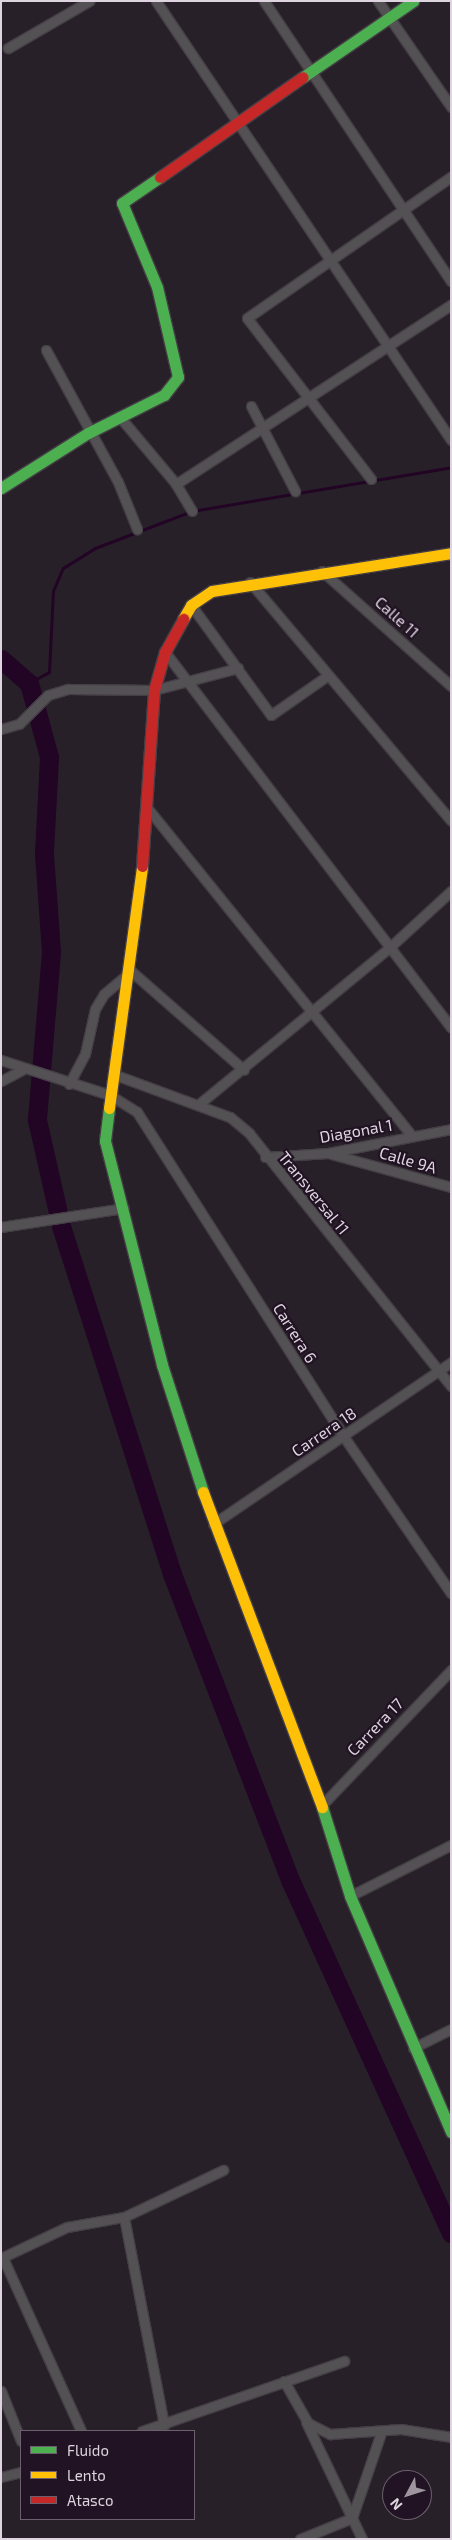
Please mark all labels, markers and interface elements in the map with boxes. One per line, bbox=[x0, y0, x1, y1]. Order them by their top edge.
street label: Calle 11 bbox=[371, 592, 423, 642]
street label: Diagonal 1 bbox=[318, 1115, 394, 1147]
street label: Calle 9A bbox=[377, 1143, 439, 1177]
street label: Transversal 11 bbox=[275, 1147, 353, 1239]
street label: Carrera 6 bbox=[269, 1299, 321, 1367]
street label: Carrera 18 bbox=[288, 1403, 360, 1461]
street label: Carrera 17 bbox=[343, 1694, 407, 1760]
legend bbox=[20, 2430, 195, 2520]
text: Fluido bbox=[67, 2441, 109, 2459]
text: Lento bbox=[67, 2466, 106, 2484]
north arrow bbox=[382, 2470, 432, 2520]
text: Atasco bbox=[67, 2491, 113, 2509]
text: N bbox=[386, 2495, 406, 2514]

